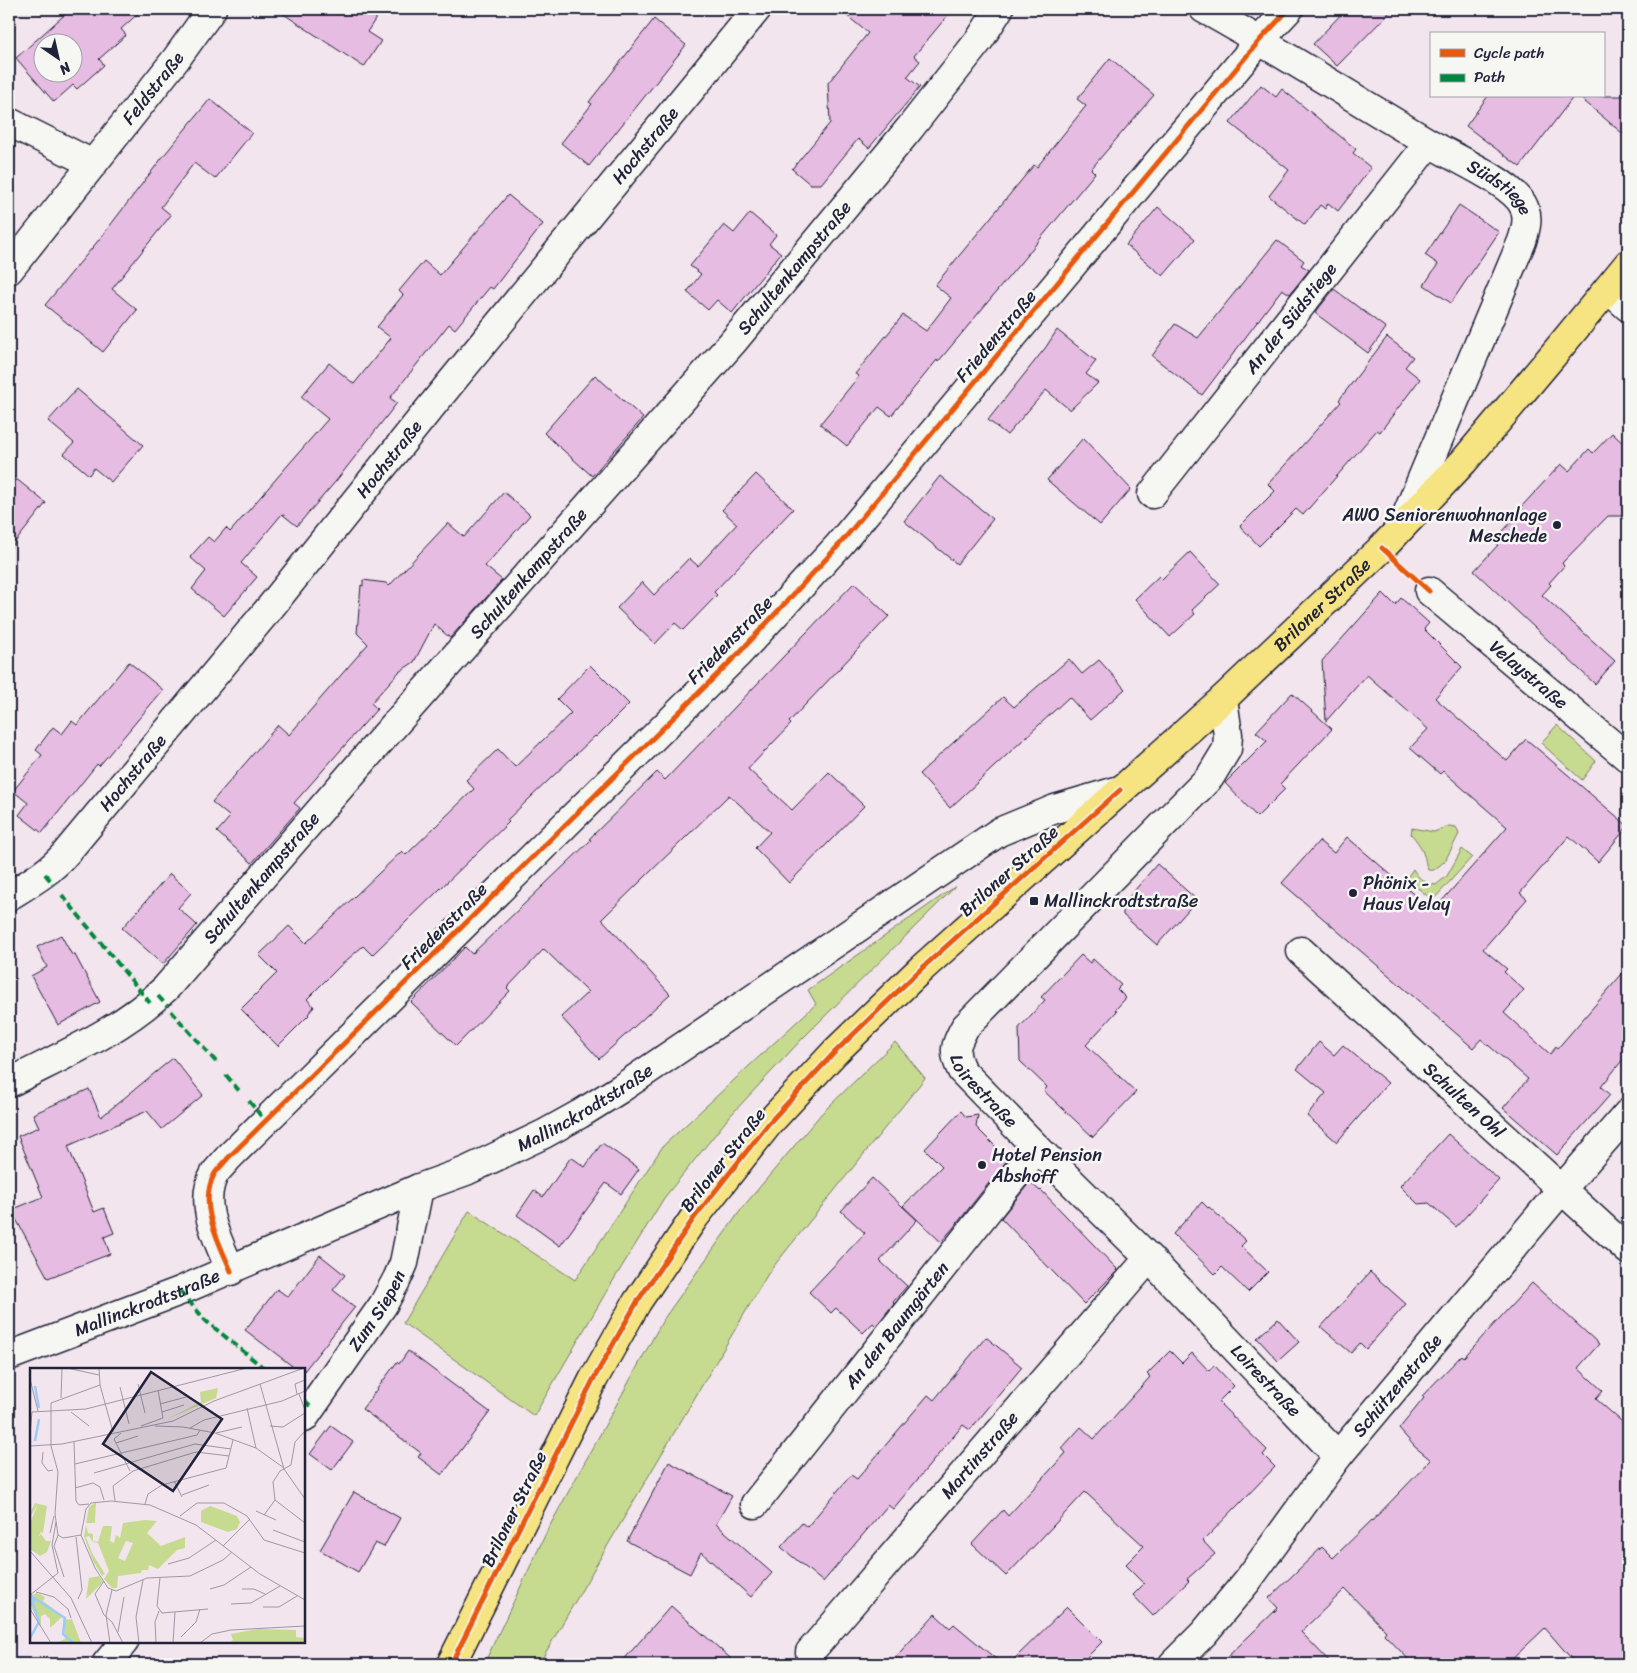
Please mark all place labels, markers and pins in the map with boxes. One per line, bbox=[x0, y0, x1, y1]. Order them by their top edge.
place label: AWO Seniorenwohnanlage Meschede bbox=[1341, 499, 1547, 552]
marker: AWO Seniorenwohnanlage Meschede bbox=[1551, 519, 1563, 531]
place label: Phönix - Haus Velay bbox=[1363, 867, 1451, 920]
place label: Mallinckrodtstraße bbox=[1044, 885, 1198, 917]
marker: Phönix - Haus Velay bbox=[1347, 887, 1359, 899]
marker: Mallinckrodtstraße bbox=[1028, 895, 1040, 907]
place label: Hotel Pension Abshoff bbox=[991, 1139, 1102, 1192]
marker: Hotel Pension Abshoff bbox=[976, 1159, 988, 1171]

